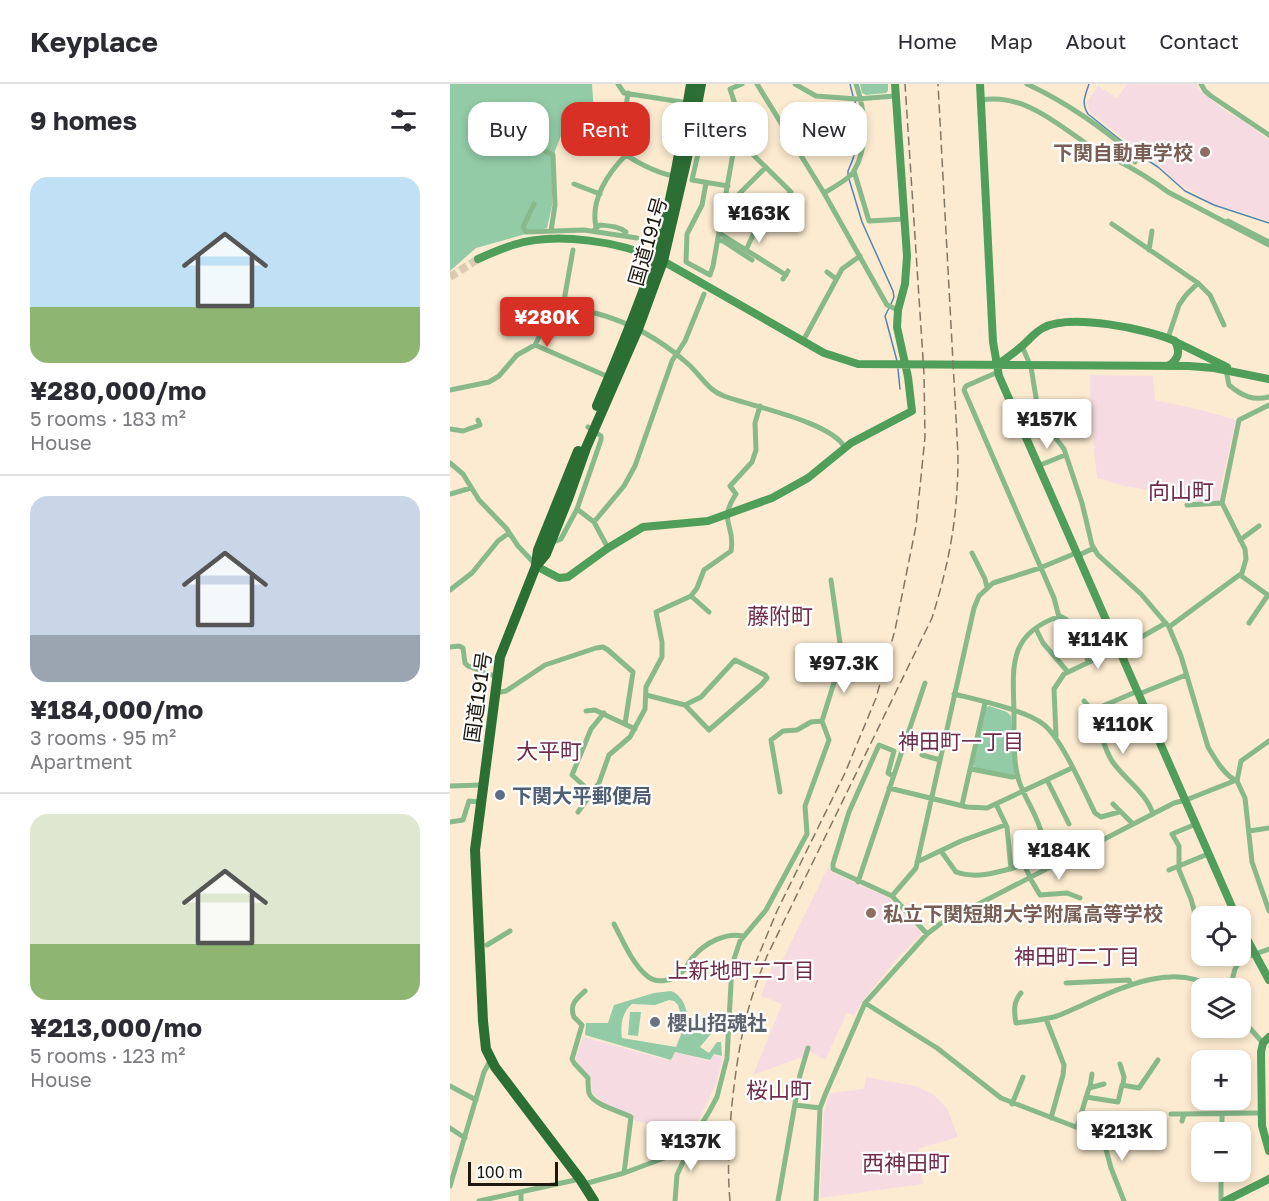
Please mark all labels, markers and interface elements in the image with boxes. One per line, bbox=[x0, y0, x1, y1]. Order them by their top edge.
text: Keyplace bbox=[30, 25, 158, 58]
text: Home bbox=[897, 28, 957, 54]
text: Map bbox=[990, 28, 1033, 54]
text: About bbox=[1066, 28, 1126, 54]
text: Contact bbox=[1159, 28, 1239, 54]
chip: Buy bbox=[468, 102, 549, 156]
chip: Rent bbox=[561, 102, 650, 156]
chip: Filters bbox=[662, 102, 768, 156]
chip: New bbox=[780, 102, 867, 156]
icon: filters bbox=[387, 104, 420, 137]
text: 9 homes bbox=[30, 105, 137, 136]
place label: 下関自動車学校 bbox=[1053, 140, 1193, 164]
marker: 下関自動車学校 bbox=[1198, 145, 1212, 159]
pin: ¥163K bbox=[717, 193, 801, 244]
street label: 国道191号 bbox=[623, 194, 671, 288]
text: ¥163K bbox=[728, 200, 790, 224]
icon: home bbox=[171, 216, 279, 324]
pin: ¥280K bbox=[505, 297, 589, 348]
text: ¥280K bbox=[514, 304, 580, 328]
text: ¥280,000/mo bbox=[30, 375, 206, 406]
pin: ¥157K bbox=[1005, 399, 1089, 450]
text: 5 rooms · 183 m² bbox=[30, 406, 186, 430]
text: ¥157K bbox=[1016, 406, 1078, 430]
text: House bbox=[30, 430, 92, 454]
district label: 向山町 bbox=[1148, 477, 1214, 504]
icon: home bbox=[171, 535, 279, 643]
district label: 藤附町 bbox=[747, 602, 813, 629]
pin: ¥114K bbox=[1056, 619, 1140, 670]
text: ¥114K bbox=[1068, 626, 1128, 650]
pin: ¥97.3K bbox=[795, 643, 893, 694]
street label: 国道191号 bbox=[459, 650, 495, 744]
text: ¥97.3K bbox=[809, 650, 879, 674]
text: ¥184,000/mo bbox=[30, 694, 203, 725]
pin: ¥110K bbox=[1081, 704, 1165, 755]
text: ¥110K bbox=[1092, 711, 1154, 735]
text: 3 rooms · 95 m² bbox=[30, 725, 176, 749]
district label: 神田町一丁目 bbox=[898, 728, 1024, 754]
district label: 大平町 bbox=[516, 737, 582, 764]
text: Apartment bbox=[30, 749, 133, 773]
place label: 下関大平郵便局 bbox=[512, 783, 652, 807]
marker: 下関大平郵便局 bbox=[493, 788, 507, 802]
pin: ¥184K bbox=[1017, 830, 1101, 881]
text: ¥184K bbox=[1027, 837, 1091, 861]
icon: home bbox=[171, 853, 279, 961]
place label: 私立下関短期大学附属高等学校 bbox=[883, 901, 1163, 925]
marker: 私立下関短期大学附属高等学校 bbox=[864, 906, 878, 920]
map controls bbox=[1191, 906, 1251, 1182]
button: locate bbox=[1191, 906, 1251, 966]
district label: 神田町二丁目 bbox=[1014, 943, 1140, 969]
district label: 上新地町二丁目 bbox=[668, 957, 815, 983]
button: layers bbox=[1191, 978, 1251, 1038]
place label: 櫻山招魂社 bbox=[667, 1010, 767, 1034]
text: ¥213,000/mo bbox=[30, 1012, 202, 1043]
marker: 櫻山招魂社 bbox=[648, 1015, 662, 1029]
text: 5 rooms · 123 m² bbox=[30, 1043, 185, 1067]
button: + bbox=[1191, 1050, 1251, 1110]
text: House bbox=[30, 1067, 92, 1091]
district label: 桜山町 bbox=[746, 1076, 812, 1103]
pin: ¥213K bbox=[1080, 1111, 1164, 1162]
text: ¥213K bbox=[1091, 1118, 1153, 1142]
pin: ¥137K bbox=[649, 1121, 733, 1172]
button: − bbox=[1191, 1122, 1251, 1182]
text: ¥137K bbox=[660, 1128, 722, 1152]
district label: 西神田町 bbox=[862, 1149, 950, 1176]
scale bar bbox=[468, 1159, 558, 1186]
text: 100 m bbox=[477, 1162, 523, 1182]

